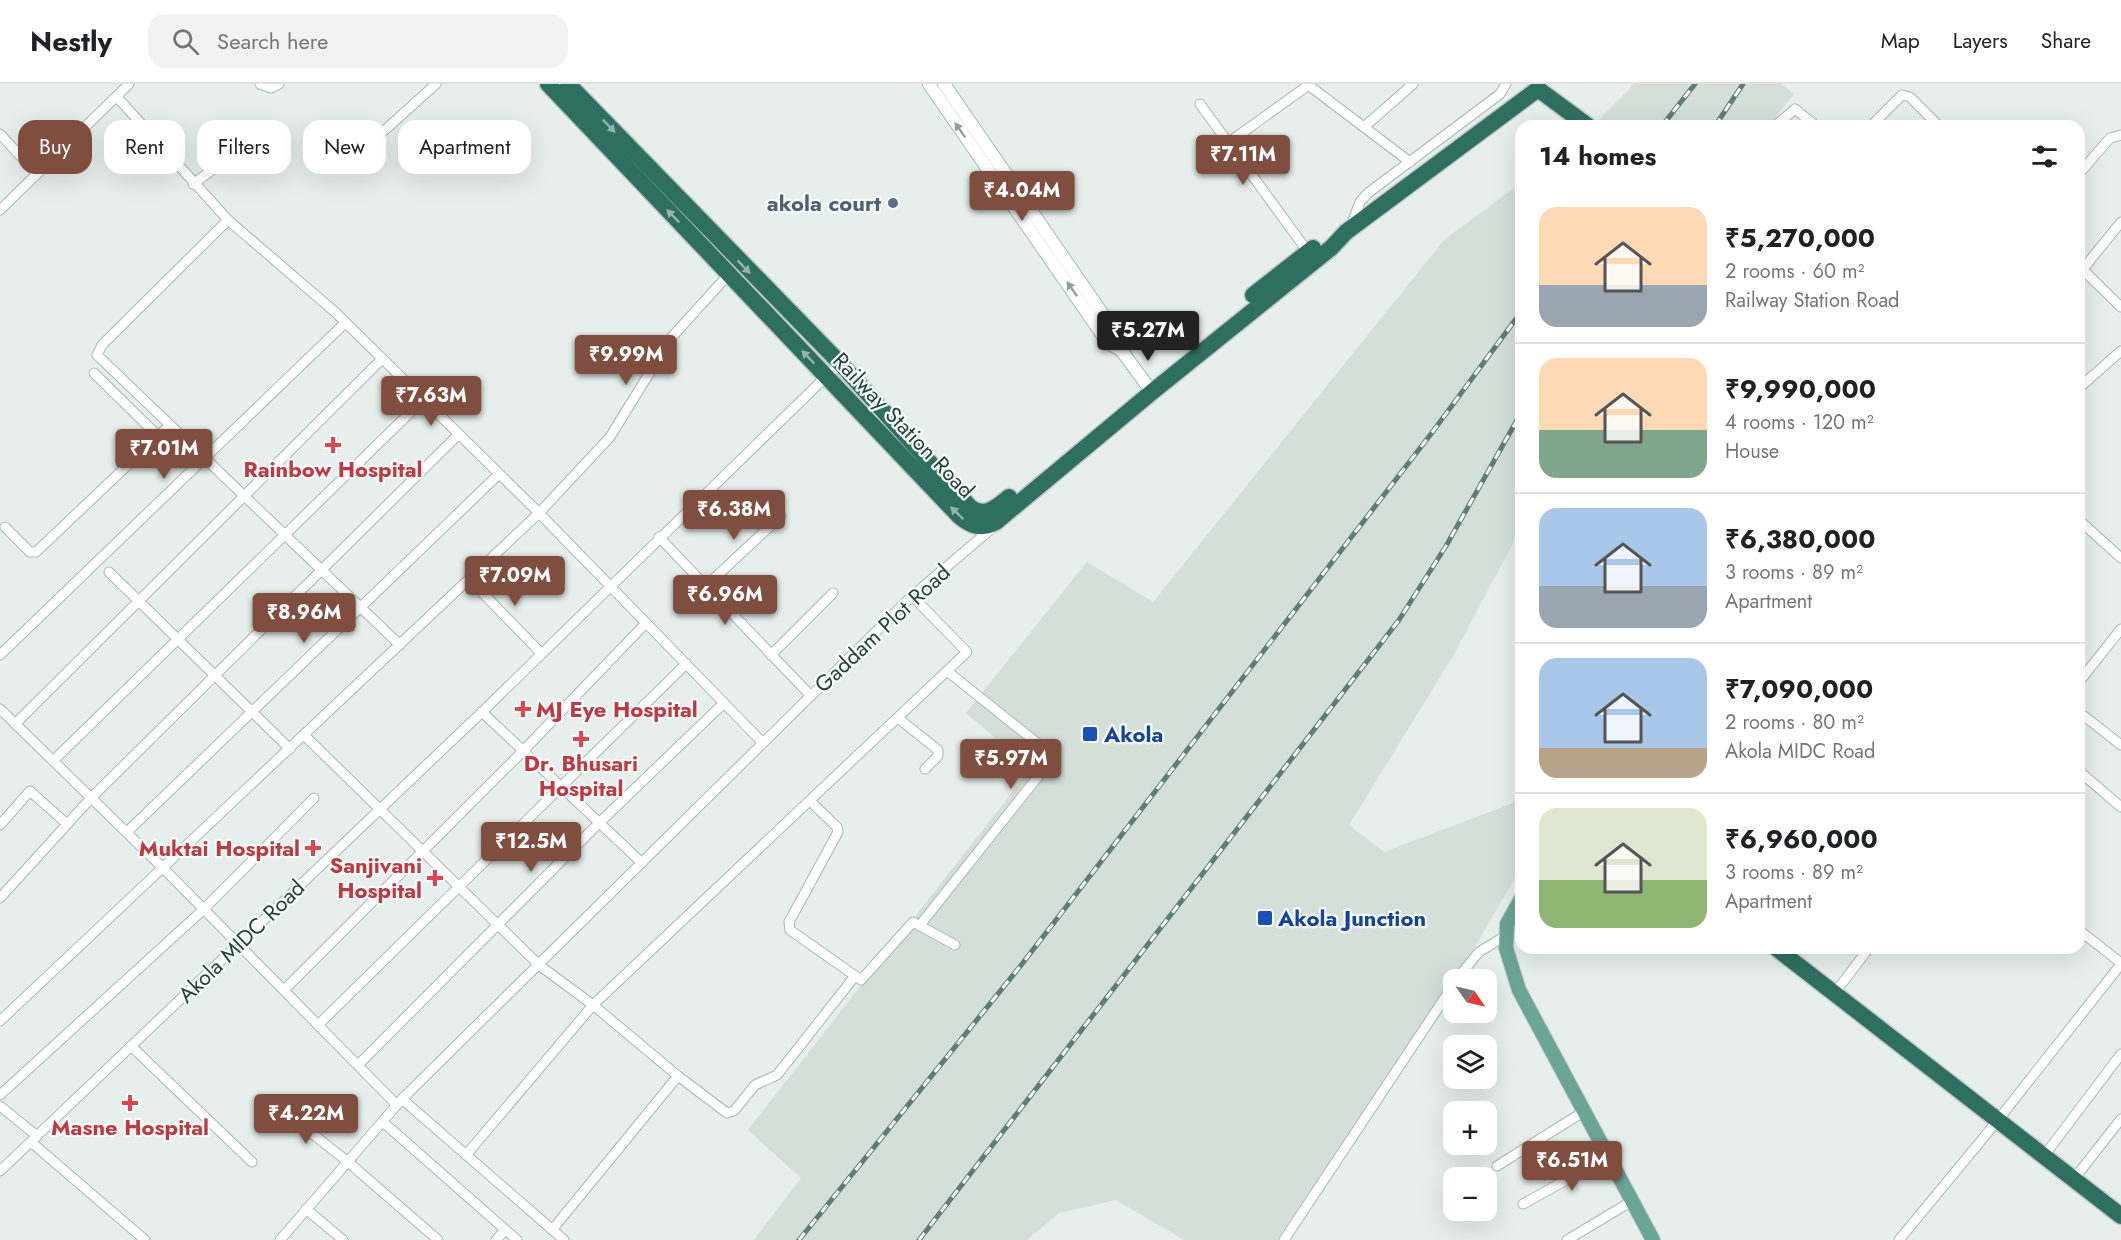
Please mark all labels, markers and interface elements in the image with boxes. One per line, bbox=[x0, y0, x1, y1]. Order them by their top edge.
search box bbox=[148, 14, 568, 68]
text: Nestly bbox=[30, 21, 112, 62]
icon: search bbox=[169, 25, 202, 58]
text: Search here bbox=[217, 25, 328, 57]
text: Map bbox=[1881, 26, 1920, 56]
text: Layers bbox=[1953, 26, 2008, 56]
text: Share bbox=[2041, 26, 2091, 56]
one-way arrow bbox=[601, 119, 615, 133]
chip: Buy bbox=[18, 120, 92, 174]
chip: Rent bbox=[104, 120, 185, 174]
chip: Filters bbox=[197, 120, 291, 174]
chip: New bbox=[303, 120, 386, 174]
chip: Apartment bbox=[398, 120, 531, 174]
one-way arrow bbox=[954, 122, 966, 138]
pin: ₹7.11M bbox=[1194, 135, 1292, 186]
text: 14 homes bbox=[1539, 137, 1656, 175]
text: ₹7.11M bbox=[1210, 140, 1276, 169]
icon: filters bbox=[2028, 140, 2061, 173]
pin: ₹4.04M bbox=[973, 171, 1071, 222]
text: ₹4.04M bbox=[984, 176, 1060, 205]
place label: akola court bbox=[767, 187, 881, 219]
marker: akola court bbox=[886, 196, 900, 210]
one-way arrow bbox=[666, 208, 680, 223]
text: ₹5,270,000 bbox=[1725, 219, 1875, 257]
icon: home bbox=[1587, 231, 1659, 303]
text: 2 rooms · 60 m² bbox=[1725, 257, 1864, 286]
one-way arrow bbox=[737, 259, 751, 274]
one-way arrow bbox=[1066, 282, 1078, 298]
text: Railway Station Road bbox=[1725, 286, 1899, 315]
pin: ₹5.27M bbox=[1099, 311, 1197, 362]
text: ₹5.27M bbox=[1111, 316, 1185, 345]
pin: ₹9.99M bbox=[577, 335, 675, 386]
text: ₹9.99M bbox=[589, 340, 663, 369]
street label: Railway Station Road bbox=[826, 345, 982, 505]
one-way arrow bbox=[801, 350, 815, 364]
text: ₹9,990,000 bbox=[1725, 370, 1876, 408]
pin: ₹7.63M bbox=[382, 376, 480, 427]
text: ₹7.63M bbox=[395, 381, 467, 410]
icon: home bbox=[1587, 382, 1659, 454]
text: 4 rooms · 120 m² bbox=[1725, 408, 1874, 437]
pin: ₹7.01M bbox=[115, 429, 213, 480]
text: ₹7.01M bbox=[129, 434, 199, 463]
marker: Rainbow Hospital bbox=[324, 436, 342, 454]
text: House bbox=[1725, 437, 1779, 466]
place label: Rainbow Hospital bbox=[243, 453, 423, 485]
pin: ₹6.38M bbox=[685, 490, 783, 541]
text: ₹6.38M bbox=[697, 495, 771, 524]
one-way arrow bbox=[949, 506, 964, 520]
text: ₹6,380,000 bbox=[1725, 520, 1875, 558]
icon: home bbox=[1587, 532, 1659, 604]
pin: ₹7.09M bbox=[466, 556, 564, 607]
street label: Gaddam Plot Road bbox=[807, 556, 957, 700]
text: 3 rooms · 89 m² bbox=[1725, 558, 1863, 587]
text: ₹7.09M bbox=[479, 561, 551, 590]
pin: ₹6.96M bbox=[676, 575, 774, 626]
text: ₹6.96M bbox=[687, 580, 763, 609]
text: Apartment bbox=[1725, 587, 1812, 616]
pin: ₹8.96M bbox=[255, 593, 353, 644]
text: ₹8.96M bbox=[267, 598, 341, 627]
text: ₹7,090,000 bbox=[1725, 670, 1873, 708]
icon: home bbox=[1587, 682, 1659, 754]
place label: MJ Eye Hospital bbox=[536, 693, 698, 725]
marker: MJ Eye Hospital bbox=[514, 700, 532, 718]
text: 2 rooms · 80 m² bbox=[1725, 708, 1864, 737]
place label: Akola bbox=[1103, 718, 1163, 750]
marker: Akola bbox=[1081, 725, 1099, 743]
marker: Dr. Bhusari Hospital bbox=[572, 730, 590, 748]
text: Akola MIDC Road bbox=[1725, 737, 1875, 766]
pin: ₹5.97M bbox=[962, 739, 1060, 790]
text: ₹5.97M bbox=[974, 744, 1048, 773]
place label: Dr. Bhusari Hospital bbox=[524, 747, 638, 804]
text: ₹6,960,000 bbox=[1725, 820, 1878, 858]
pin: ₹12.5M bbox=[482, 822, 580, 873]
text: ₹12.5M bbox=[495, 827, 567, 856]
place label: Muktai Hospital bbox=[139, 832, 300, 864]
icon: home bbox=[1587, 832, 1659, 904]
marker: Muktai Hospital bbox=[304, 839, 322, 857]
place label: Sanjivani Hospital bbox=[330, 849, 422, 906]
text: 3 rooms · 89 m² bbox=[1725, 858, 1863, 887]
marker: Sanjivani Hospital bbox=[426, 869, 444, 887]
street label: Akola MIDC Road bbox=[170, 872, 312, 1010]
text: Apartment bbox=[1725, 887, 1812, 916]
place label: Akola Junction bbox=[1277, 902, 1426, 934]
marker: Akola Junction bbox=[1256, 909, 1274, 927]
north arrow bbox=[1443, 969, 1497, 1023]
map controls bbox=[1443, 969, 1497, 1221]
button: layers bbox=[1443, 1035, 1497, 1089]
marker: Masne Hospital bbox=[121, 1094, 139, 1112]
pin: ₹4.22M bbox=[257, 1094, 355, 1145]
text: ₹4.22M bbox=[268, 1099, 344, 1128]
button: + bbox=[1443, 1101, 1497, 1155]
place label: Masne Hospital bbox=[51, 1111, 209, 1143]
pin: ₹6.51M bbox=[1523, 1141, 1621, 1192]
text: ₹6.51M bbox=[1536, 1146, 1608, 1175]
button: − bbox=[1443, 1167, 1497, 1221]

